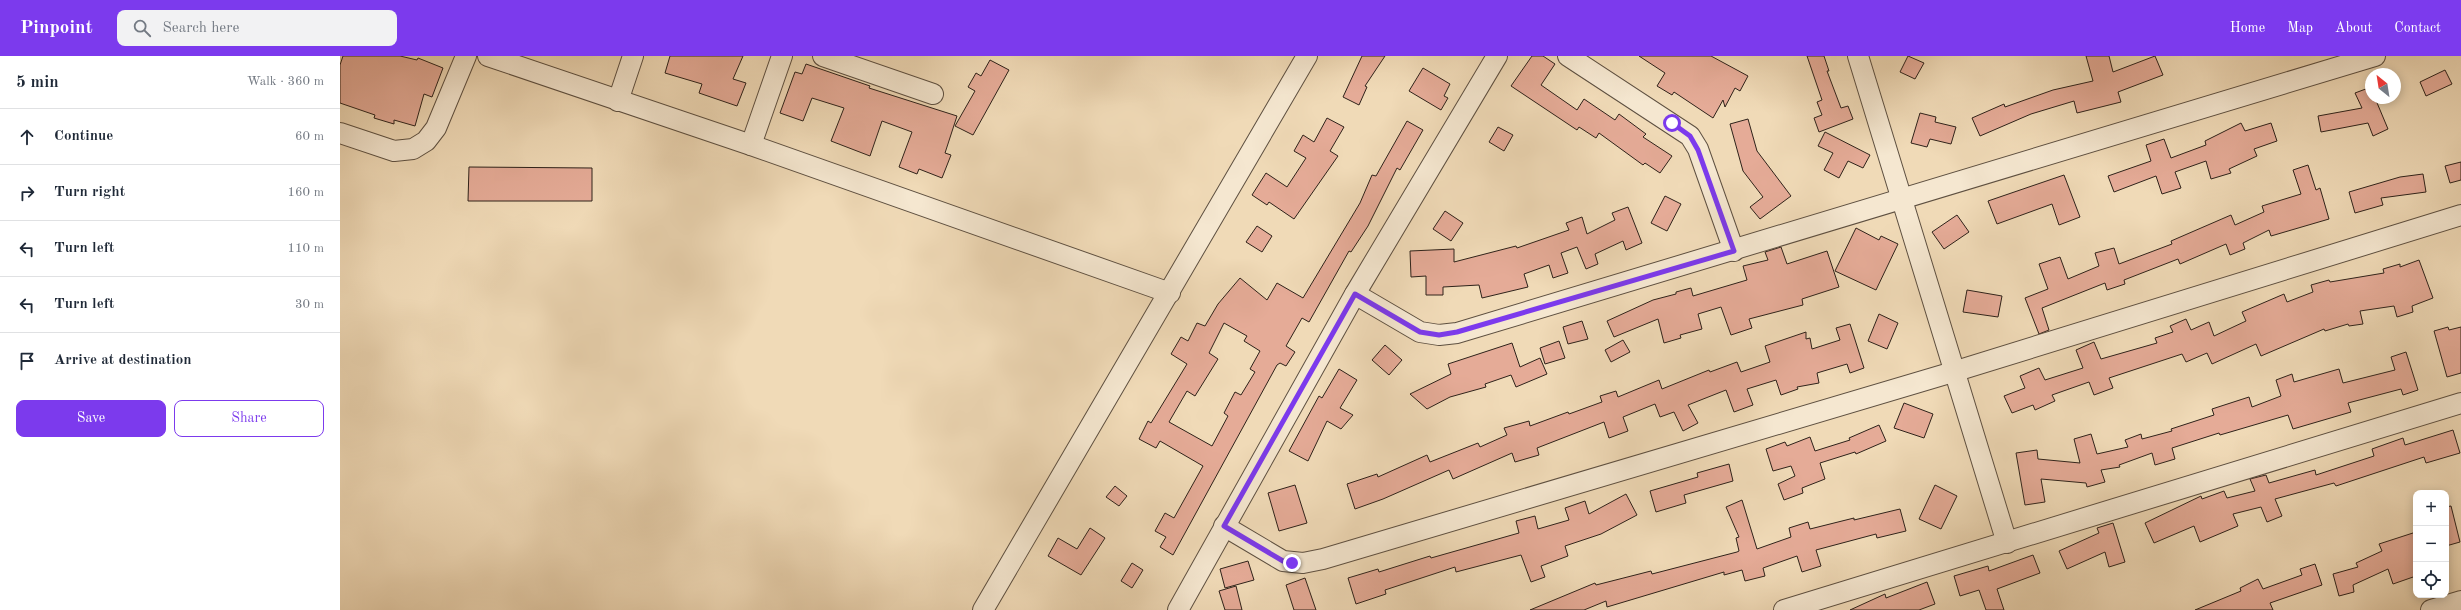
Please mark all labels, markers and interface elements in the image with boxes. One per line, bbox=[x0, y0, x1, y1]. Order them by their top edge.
search box bbox=[117, 10, 397, 46]
icon: search bbox=[131, 17, 153, 39]
text: Pinpoint bbox=[20, 19, 93, 38]
text: Search here bbox=[163, 21, 239, 36]
text: Home bbox=[2230, 21, 2265, 35]
text: Map bbox=[2287, 21, 2313, 35]
text: About bbox=[2335, 21, 2372, 35]
text: Contact bbox=[2394, 21, 2441, 35]
north arrow bbox=[2365, 68, 2401, 104]
text: 5 min bbox=[16, 74, 59, 91]
text: Walk · 360 m bbox=[247, 75, 324, 88]
route start bbox=[1663, 114, 1681, 132]
icon: ahead bbox=[16, 126, 38, 148]
text: Continue bbox=[54, 129, 113, 144]
text: 60 m bbox=[295, 130, 324, 143]
icon: right bbox=[16, 182, 38, 204]
text: Turn right bbox=[54, 185, 125, 200]
text: 160 m bbox=[287, 186, 324, 199]
icon: left bbox=[16, 238, 38, 260]
text: Turn left bbox=[54, 241, 114, 256]
text: 110 m bbox=[287, 242, 324, 255]
icon: left bbox=[16, 294, 38, 316]
text: Turn left bbox=[54, 297, 114, 312]
text: 30 m bbox=[295, 298, 324, 311]
icon: arrive bbox=[16, 350, 38, 372]
text: Arrive at destination bbox=[54, 353, 192, 368]
button: Save bbox=[16, 400, 166, 437]
button: Share bbox=[174, 400, 324, 437]
map controls bbox=[2413, 490, 2449, 598]
button: + bbox=[2413, 490, 2449, 526]
button: − bbox=[2413, 526, 2449, 562]
route end bbox=[1283, 554, 1301, 572]
button: locate bbox=[2413, 562, 2449, 598]

